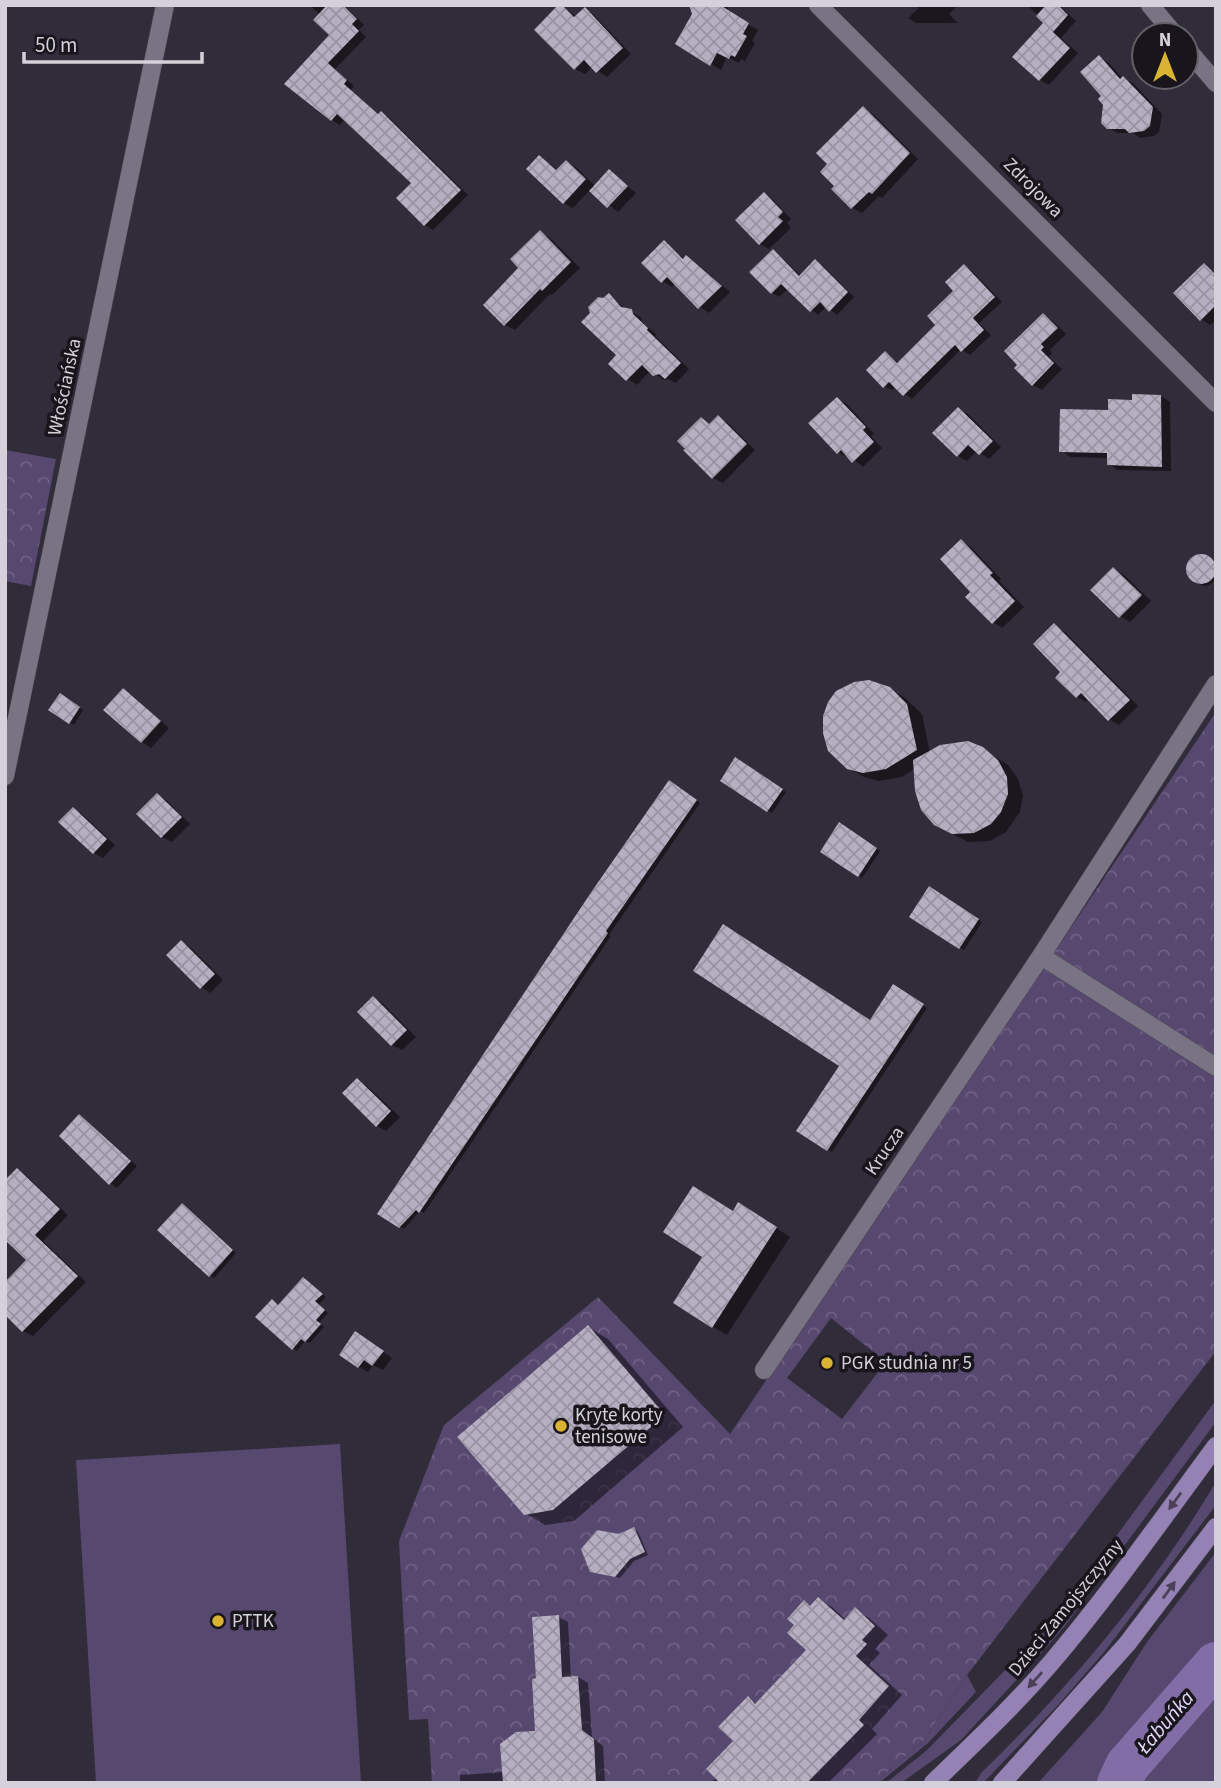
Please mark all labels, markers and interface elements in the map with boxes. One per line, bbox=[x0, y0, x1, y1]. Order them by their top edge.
scale bar bbox=[24, 21, 203, 65]
north arrow bbox=[1130, 21, 1200, 91]
text: N bbox=[1159, 27, 1171, 54]
text: 50 m bbox=[35, 30, 77, 60]
street label: Zdrojowa bbox=[997, 152, 1069, 224]
street label: Włościańska bbox=[42, 336, 88, 438]
street label: Krucza bbox=[859, 1121, 911, 1181]
place label: PGK studnia nr 5 bbox=[841, 1350, 972, 1377]
marker: PGK studnia nr 5 bbox=[819, 1355, 835, 1371]
place label: Kryte korty tenisowe bbox=[575, 1402, 663, 1451]
marker: Kryte korty tenisowe bbox=[553, 1418, 569, 1434]
one-way arrow bbox=[1168, 1492, 1182, 1510]
street label: Dzieci Zamojszczyzny bbox=[1002, 1534, 1130, 1682]
one-way arrow bbox=[1162, 1581, 1176, 1599]
place label: PTTK bbox=[232, 1608, 274, 1635]
marker: PTTK bbox=[210, 1613, 226, 1629]
one-way arrow bbox=[1028, 1672, 1044, 1689]
water label: Łabuńka bbox=[1128, 1684, 1201, 1761]

